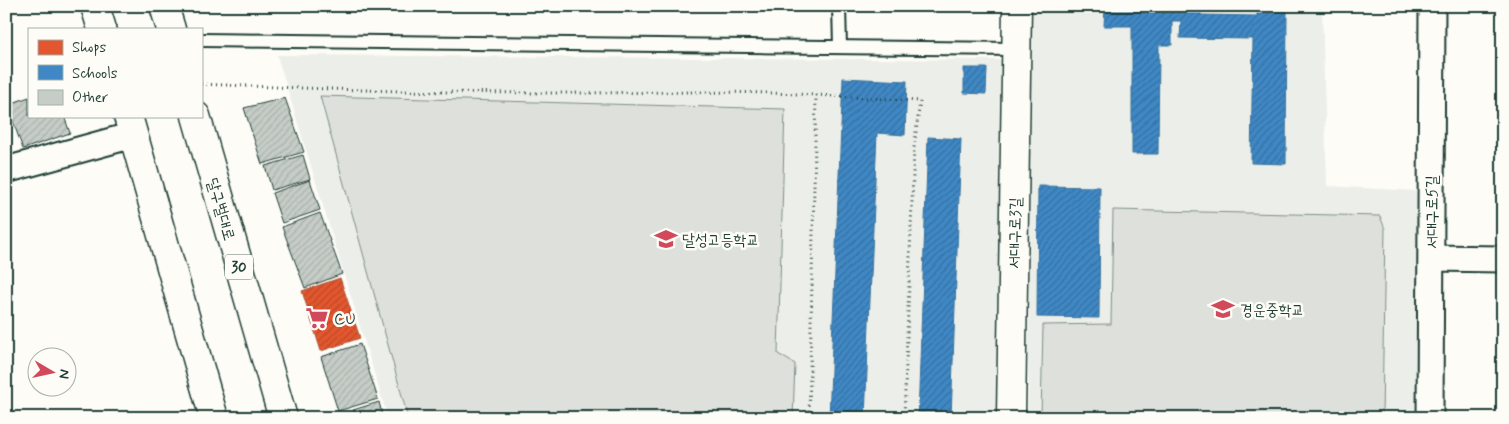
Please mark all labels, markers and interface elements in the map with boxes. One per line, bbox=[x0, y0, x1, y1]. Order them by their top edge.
legend bbox=[28, 28, 202, 118]
text: Shops bbox=[72, 38, 107, 58]
text: Schools bbox=[72, 64, 118, 84]
text: Other bbox=[72, 88, 108, 108]
street label: 서대구로5길 bbox=[1422, 175, 1443, 249]
street label: 달구벌대로 bbox=[202, 176, 240, 243]
street label: 서대구로3길 bbox=[1004, 197, 1027, 269]
school or university icon: 달성고등학교 bbox=[653, 226, 679, 252]
place label: 달성고등학교 bbox=[682, 230, 759, 251]
road number: 30 bbox=[225, 254, 253, 280]
school or university icon: 경운중학교 bbox=[1210, 296, 1236, 322]
place label: 경운중학교 bbox=[1240, 300, 1304, 321]
supermarket icon: CU bbox=[304, 305, 330, 331]
place label: CU bbox=[334, 309, 356, 330]
north arrow bbox=[28, 346, 78, 396]
text: N bbox=[54, 368, 73, 380]

